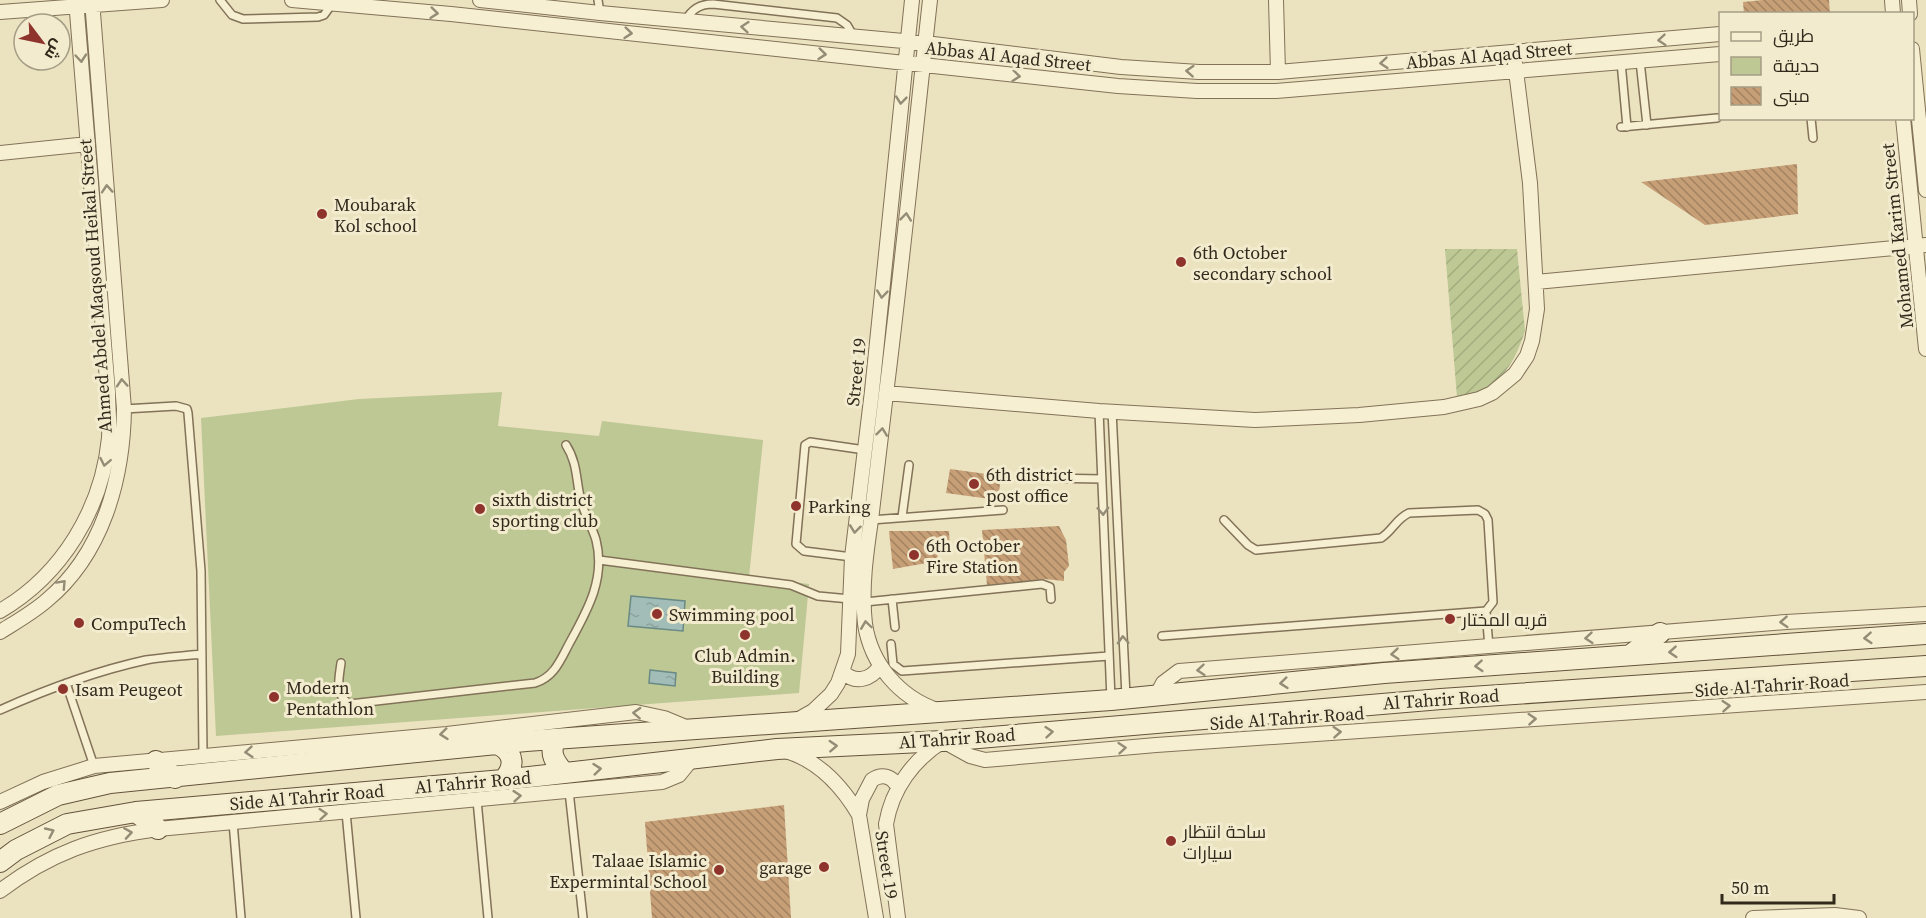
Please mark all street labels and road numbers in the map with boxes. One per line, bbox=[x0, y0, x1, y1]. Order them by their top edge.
street label: Abbas Al Aqad Street bbox=[924, 35, 1092, 77]
street label: Abbas Al Aqad Street bbox=[1405, 35, 1573, 75]
street label: Ahmed Abdel Maqsoud Heikal Street bbox=[72, 138, 118, 434]
street label: Mohamed Karim Street bbox=[1875, 142, 1919, 330]
street label: Street 19 bbox=[840, 337, 872, 407]
street label: Side Al Tahrir Road bbox=[1694, 667, 1850, 703]
street label: Al Tahrir Road bbox=[1382, 682, 1500, 716]
street label: Side Al Tahrir Road bbox=[1209, 700, 1365, 736]
street label: Al Tahrir Road bbox=[898, 721, 1016, 755]
street label: Al Tahrir Road bbox=[414, 764, 532, 800]
street label: Side Al Tahrir Road bbox=[229, 778, 385, 816]
street label: Street 19 bbox=[869, 829, 905, 901]

